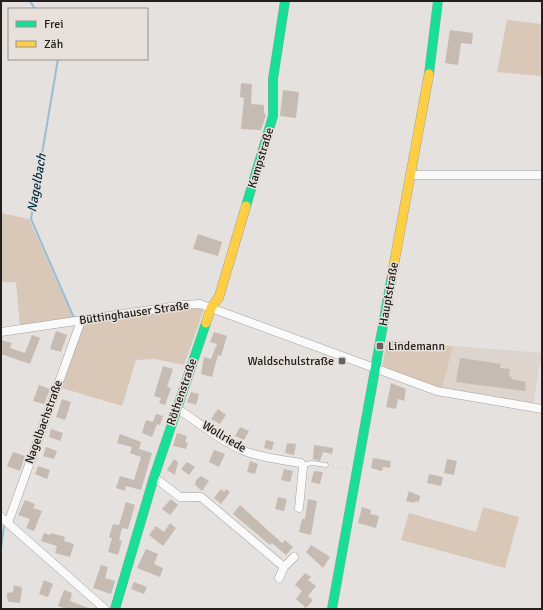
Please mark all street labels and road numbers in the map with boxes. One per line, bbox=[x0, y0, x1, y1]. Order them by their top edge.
street label: Kampstraße bbox=[245, 126, 277, 190]
street label: Hauptstraße bbox=[376, 261, 402, 327]
street label: Büttinghauser Straße bbox=[78, 298, 190, 328]
street label: Röthenstraße bbox=[164, 357, 200, 427]
street label: Nagelbachstraße bbox=[22, 378, 66, 466]
street label: Wollriede bbox=[199, 418, 249, 456]

